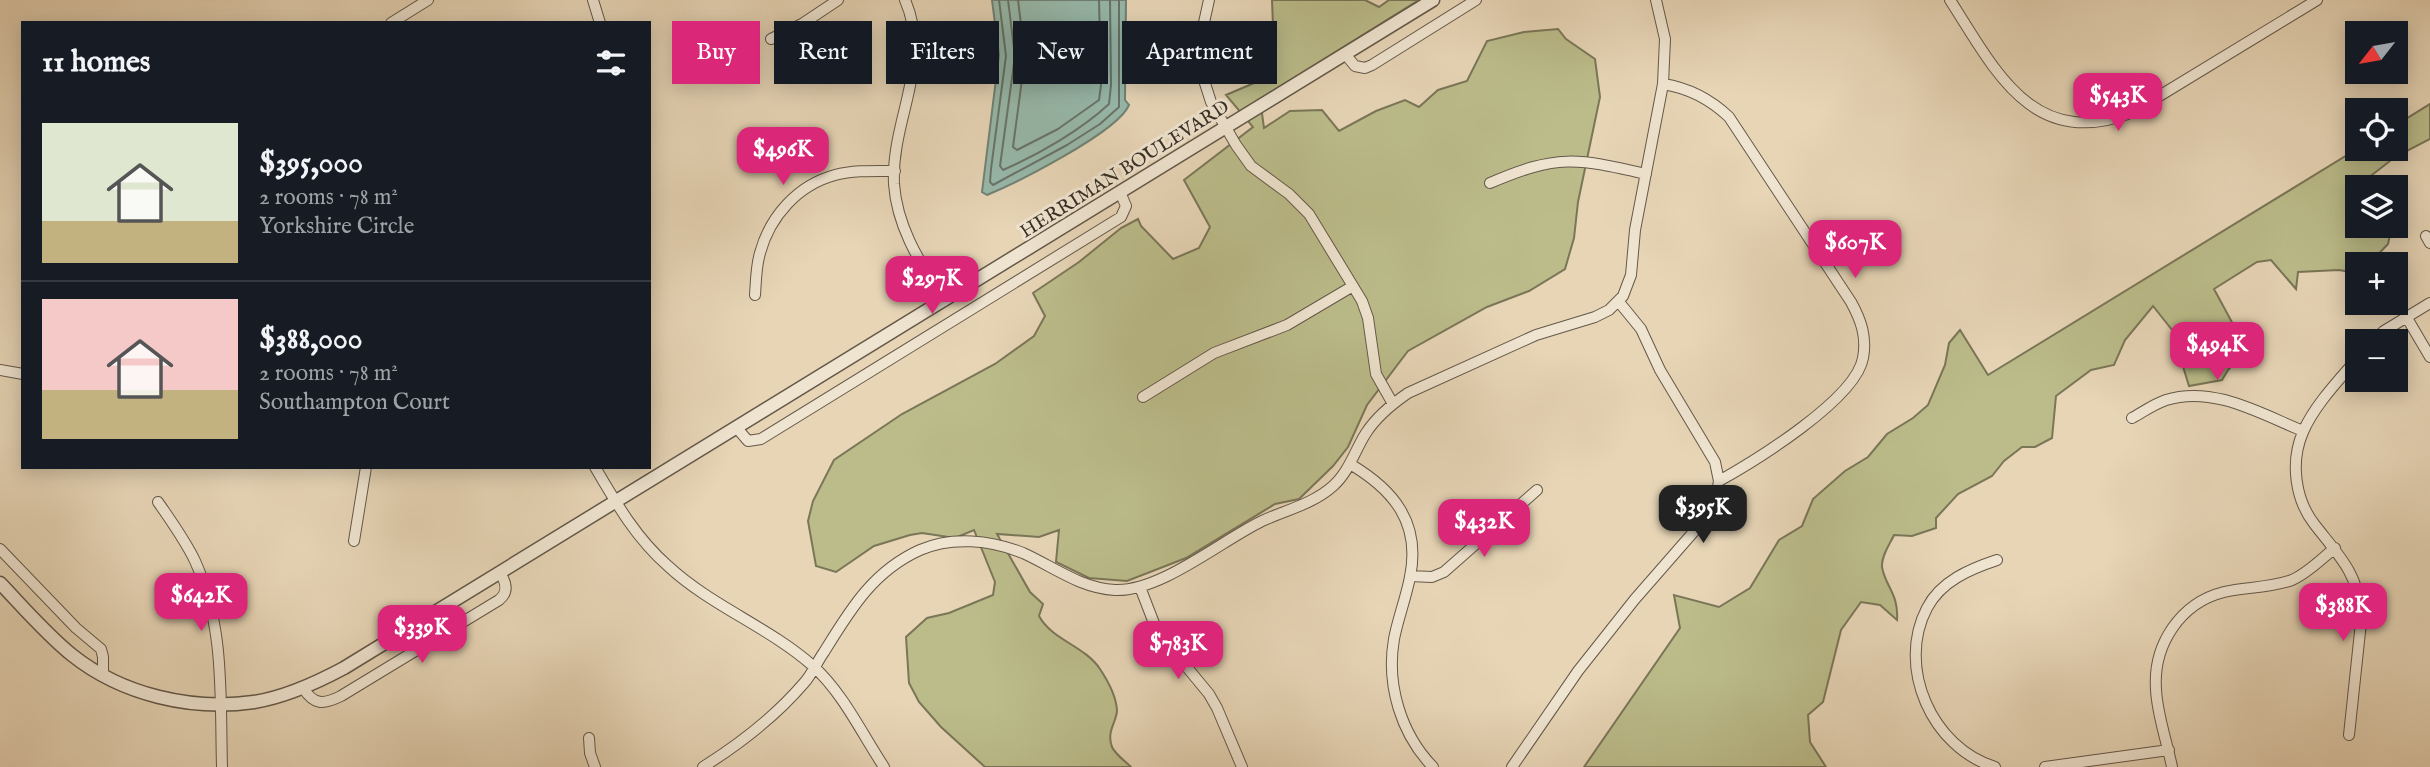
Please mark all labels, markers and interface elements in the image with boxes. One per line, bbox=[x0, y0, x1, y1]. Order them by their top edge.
chip: Buy bbox=[672, 21, 760, 84]
chip: Rent bbox=[774, 21, 872, 84]
chip: Filters bbox=[886, 21, 999, 84]
chip: New bbox=[1013, 21, 1108, 84]
chip: Apartment bbox=[1122, 21, 1277, 84]
north arrow bbox=[2345, 21, 2408, 84]
map controls bbox=[2345, 21, 2408, 392]
text: 11 homes bbox=[42, 44, 150, 82]
icon: filters bbox=[592, 44, 630, 82]
pin: $543K bbox=[2069, 74, 2167, 133]
text: $543K bbox=[2089, 81, 2147, 110]
street label: HERRIMAN BOULEVARD bbox=[1016, 95, 1234, 244]
button: locate bbox=[2345, 98, 2408, 161]
pin: $496K bbox=[734, 128, 832, 187]
text: $496K bbox=[753, 135, 813, 164]
text: $395,000 bbox=[259, 145, 363, 183]
icon: home bbox=[98, 151, 182, 235]
button: layers bbox=[2345, 175, 2408, 238]
text: 2 rooms · 78 m² bbox=[259, 183, 398, 212]
text: Yorkshire Circle bbox=[259, 212, 414, 241]
pin: $607K bbox=[1806, 220, 1904, 280]
text: $607K bbox=[1824, 228, 1886, 257]
button: + bbox=[2345, 252, 2408, 315]
pin: $297K bbox=[883, 256, 981, 316]
text: $297K bbox=[902, 264, 962, 293]
text: $388,000 bbox=[259, 321, 363, 359]
pin: $494K bbox=[2168, 322, 2266, 382]
icon: home bbox=[98, 327, 182, 411]
button: − bbox=[2345, 329, 2408, 392]
text: $494K bbox=[2186, 330, 2248, 359]
text: 2 rooms · 78 m² bbox=[259, 359, 398, 388]
text: Southampton Court bbox=[259, 388, 450, 417]
pin: $395K bbox=[1654, 486, 1752, 545]
text: $395K bbox=[1675, 493, 1731, 522]
pin: $432K bbox=[1435, 500, 1533, 559]
text: $432K bbox=[1454, 507, 1514, 536]
pin: $642K bbox=[152, 574, 250, 633]
text: $642K bbox=[170, 581, 232, 610]
pin: $388K bbox=[2294, 584, 2392, 643]
text: $388K bbox=[2315, 591, 2371, 620]
pin: $339K bbox=[373, 606, 471, 665]
text: $339K bbox=[394, 613, 450, 642]
pin: $783K bbox=[1129, 622, 1227, 681]
text: $783K bbox=[1149, 629, 1207, 658]

